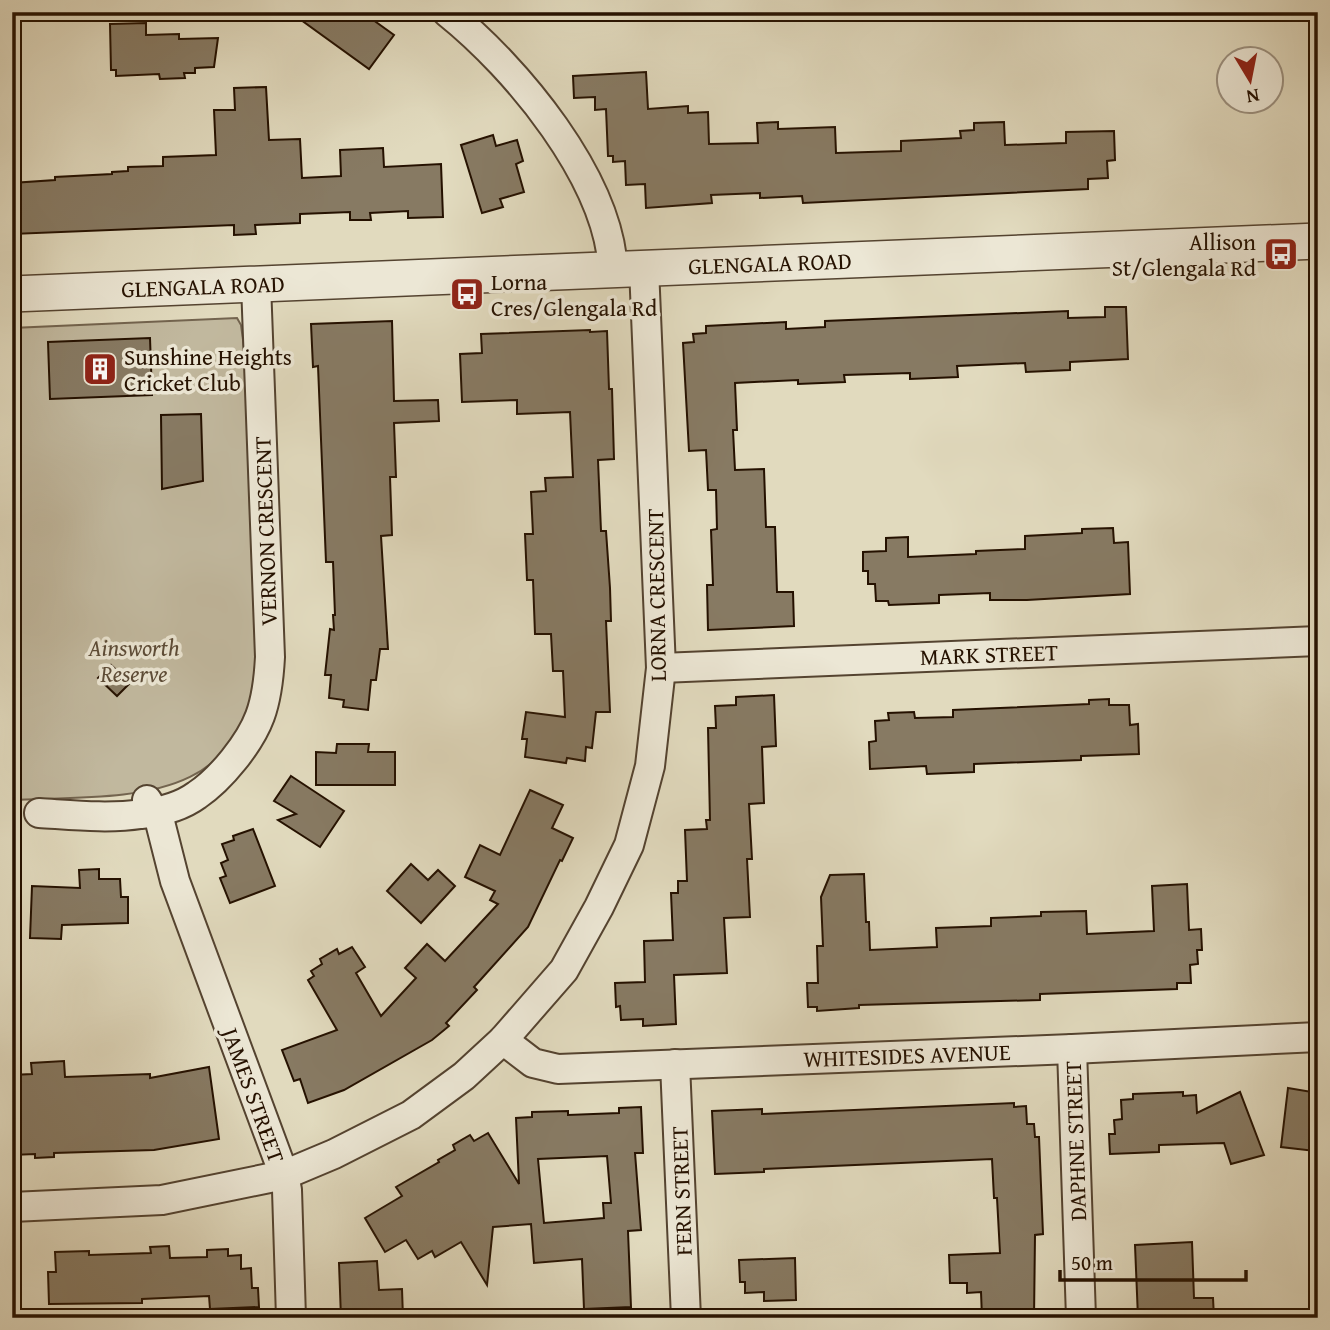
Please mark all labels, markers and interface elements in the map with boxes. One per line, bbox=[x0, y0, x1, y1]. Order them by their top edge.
north arrow bbox=[1214, 46, 1284, 116]
text: N bbox=[1244, 82, 1262, 112]
place label: Allison St/Glengala Rd bbox=[1112, 225, 1257, 284]
bus stop icon: Allison St/Glengala Rd bbox=[1262, 235, 1300, 273]
street label: GLENGALA ROAD bbox=[688, 244, 852, 282]
place label: Lorna Cres/Glengala Rd bbox=[491, 265, 658, 324]
street label: GLENGALA ROAD bbox=[121, 267, 285, 305]
bus stop icon: Lorna Cres/Glengala Rd bbox=[448, 275, 486, 313]
place label: Sunshine Heights Cricket Club bbox=[124, 340, 292, 399]
building icon: Sunshine Heights Cricket Club bbox=[81, 350, 119, 388]
street label: VERNON CRESCENT bbox=[245, 436, 285, 626]
street label: LORNA CRESCENT bbox=[638, 508, 674, 682]
park label: Ainsworth Reserve bbox=[87, 631, 180, 690]
street label: MARK STREET bbox=[919, 635, 1059, 673]
street label: JAMES STREET bbox=[213, 1020, 294, 1167]
street label: WHITESIDES AVENUE bbox=[803, 1035, 1011, 1075]
street label: DAPHNE STREET bbox=[1056, 1060, 1094, 1222]
street label: FERN STREET bbox=[662, 1126, 700, 1256]
scale bar bbox=[1060, 1239, 1246, 1283]
text: 50 m bbox=[1071, 1247, 1113, 1278]

